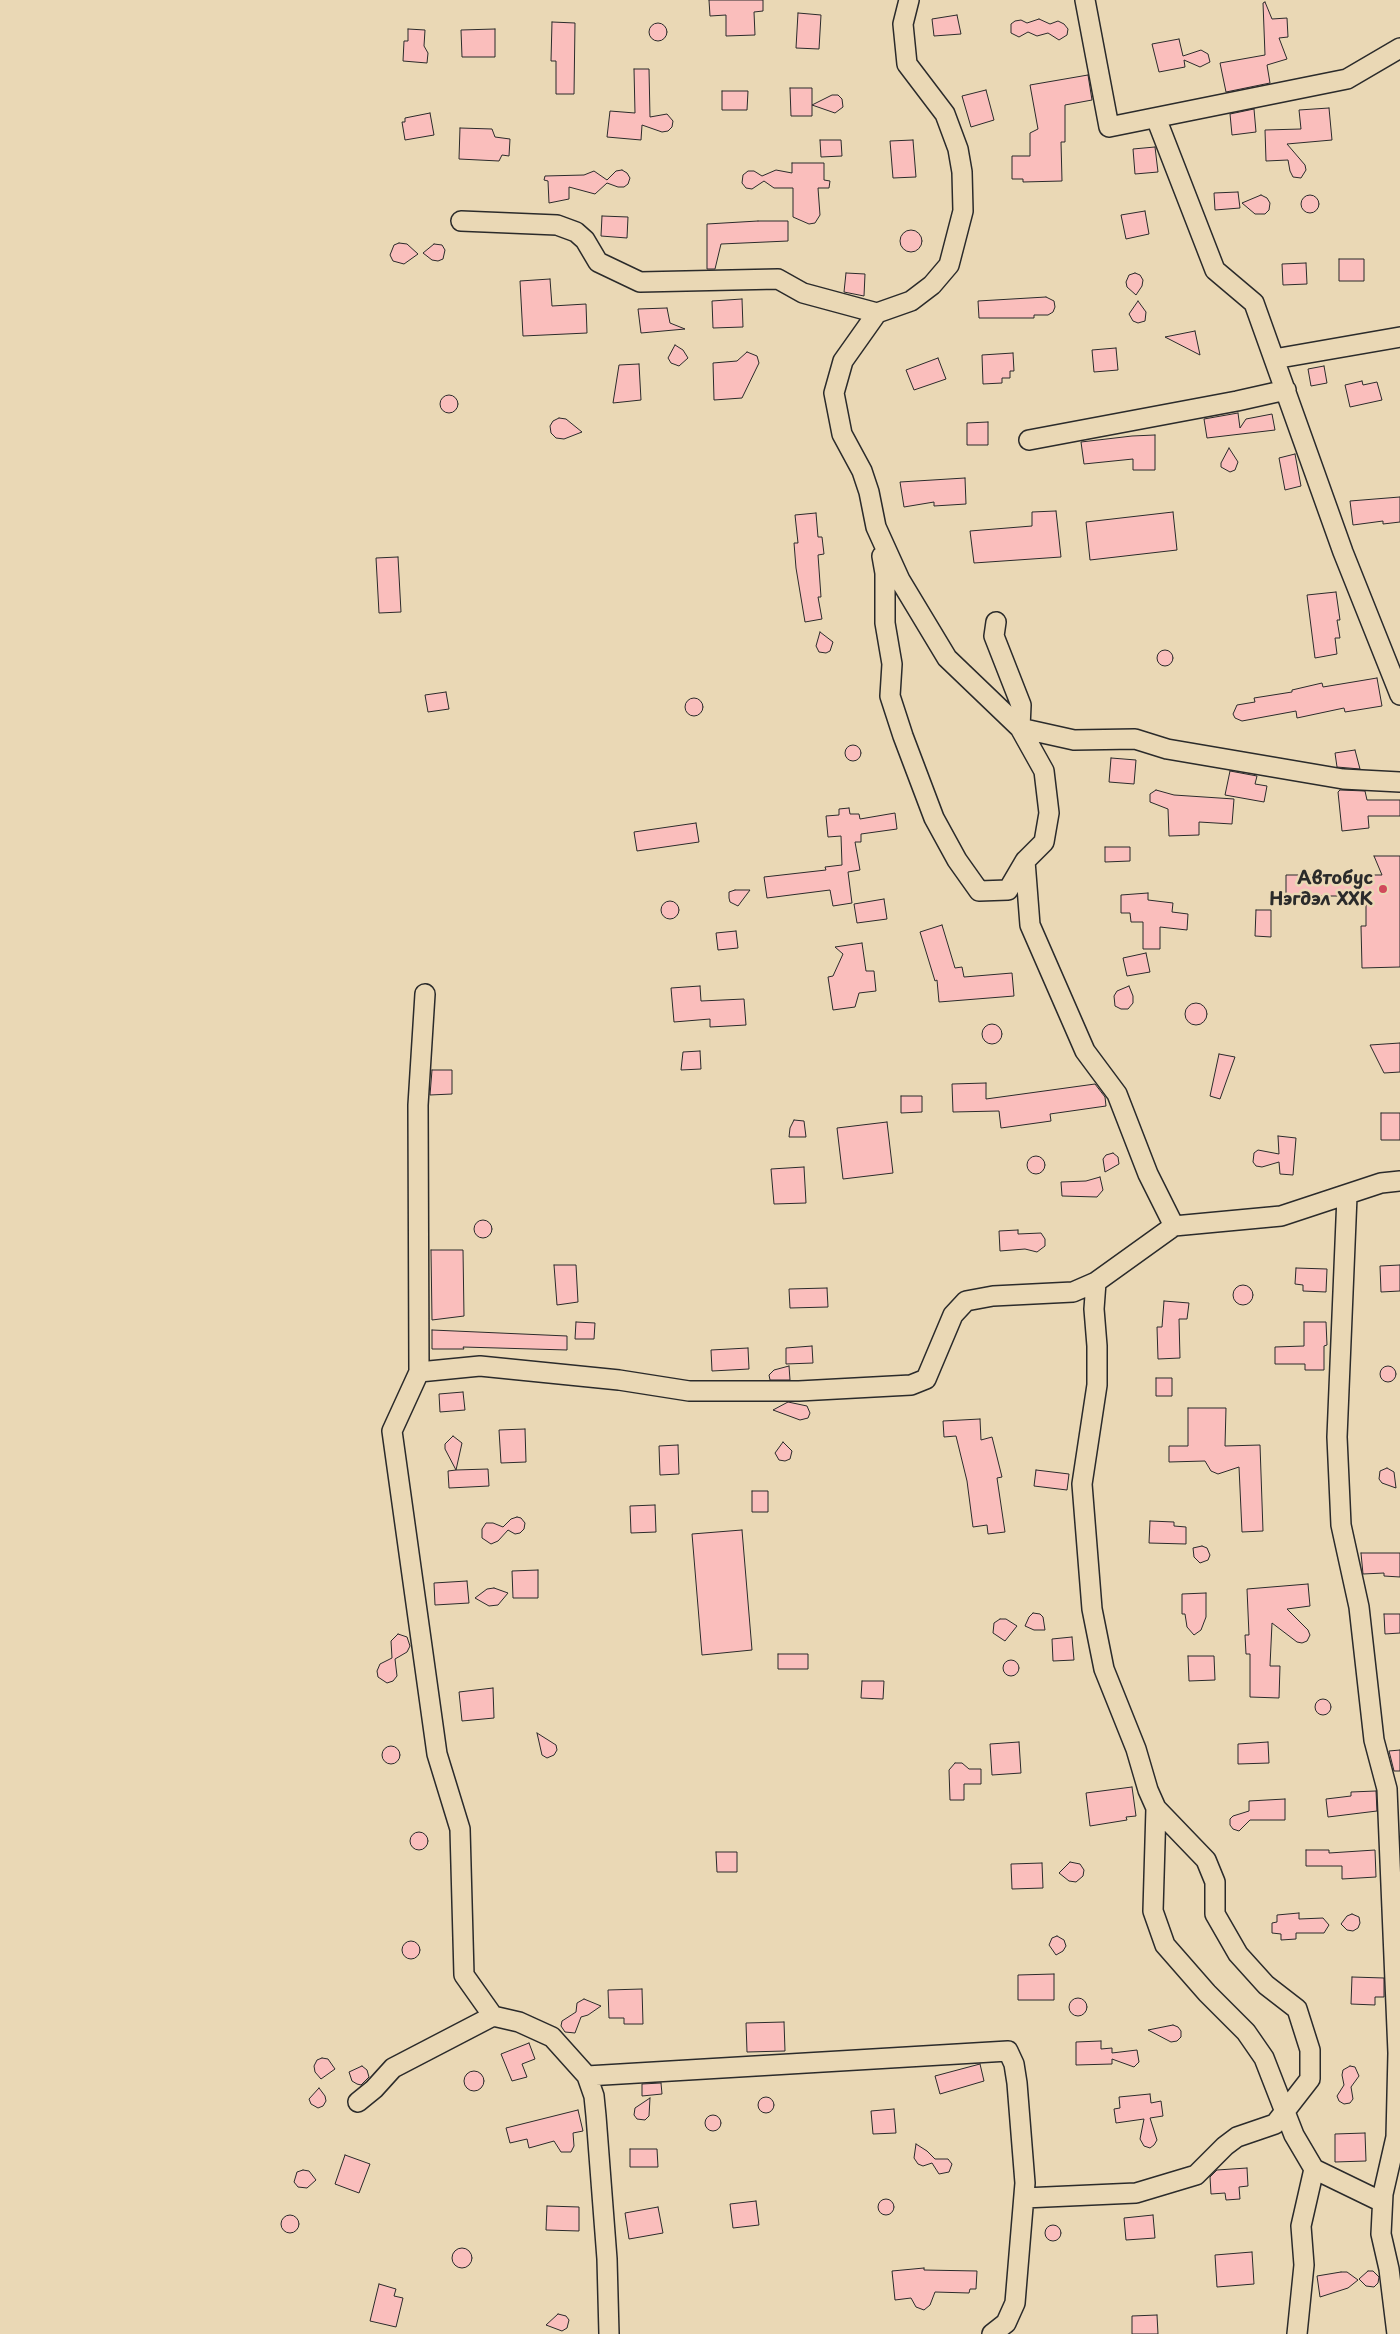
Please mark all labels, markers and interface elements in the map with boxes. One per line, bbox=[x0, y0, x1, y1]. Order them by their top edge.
place label: Автобус Нэгдэл ХХК bbox=[1269, 868, 1373, 911]
marker: Автобус Нэгдэл ХХК bbox=[1377, 883, 1389, 895]

